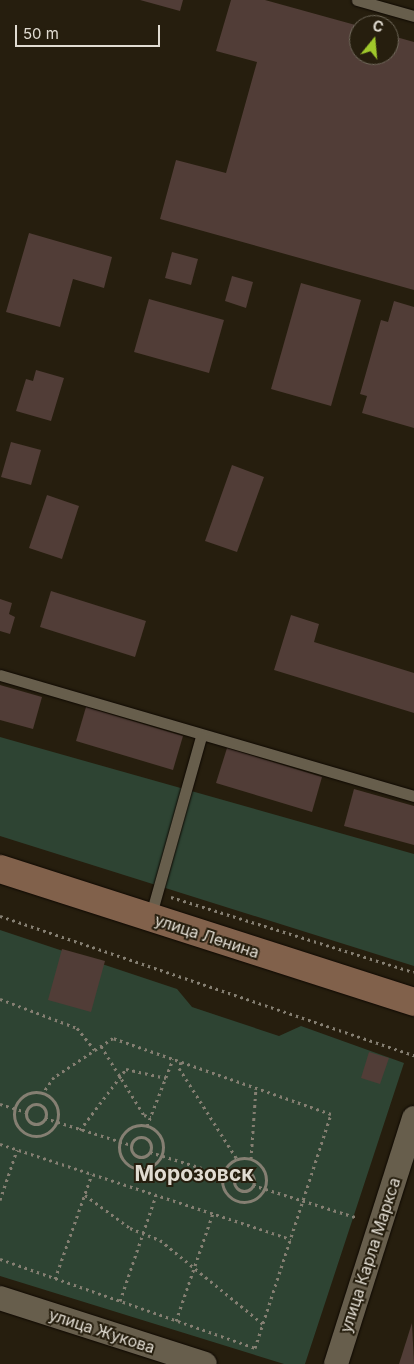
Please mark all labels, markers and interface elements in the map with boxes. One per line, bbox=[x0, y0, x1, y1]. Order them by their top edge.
scale bar bbox=[18, 15, 162, 47]
north arrow bbox=[349, 15, 399, 65]
text: С bbox=[371, 16, 386, 36]
text: 50 m bbox=[23, 24, 59, 43]
street label: улица Ленина bbox=[152, 910, 262, 962]
district label: Морозовск bbox=[134, 1161, 254, 1187]
street label: улица Карла Маркса bbox=[336, 1175, 404, 1335]
street label: улица Жукова bbox=[47, 1305, 157, 1357]

